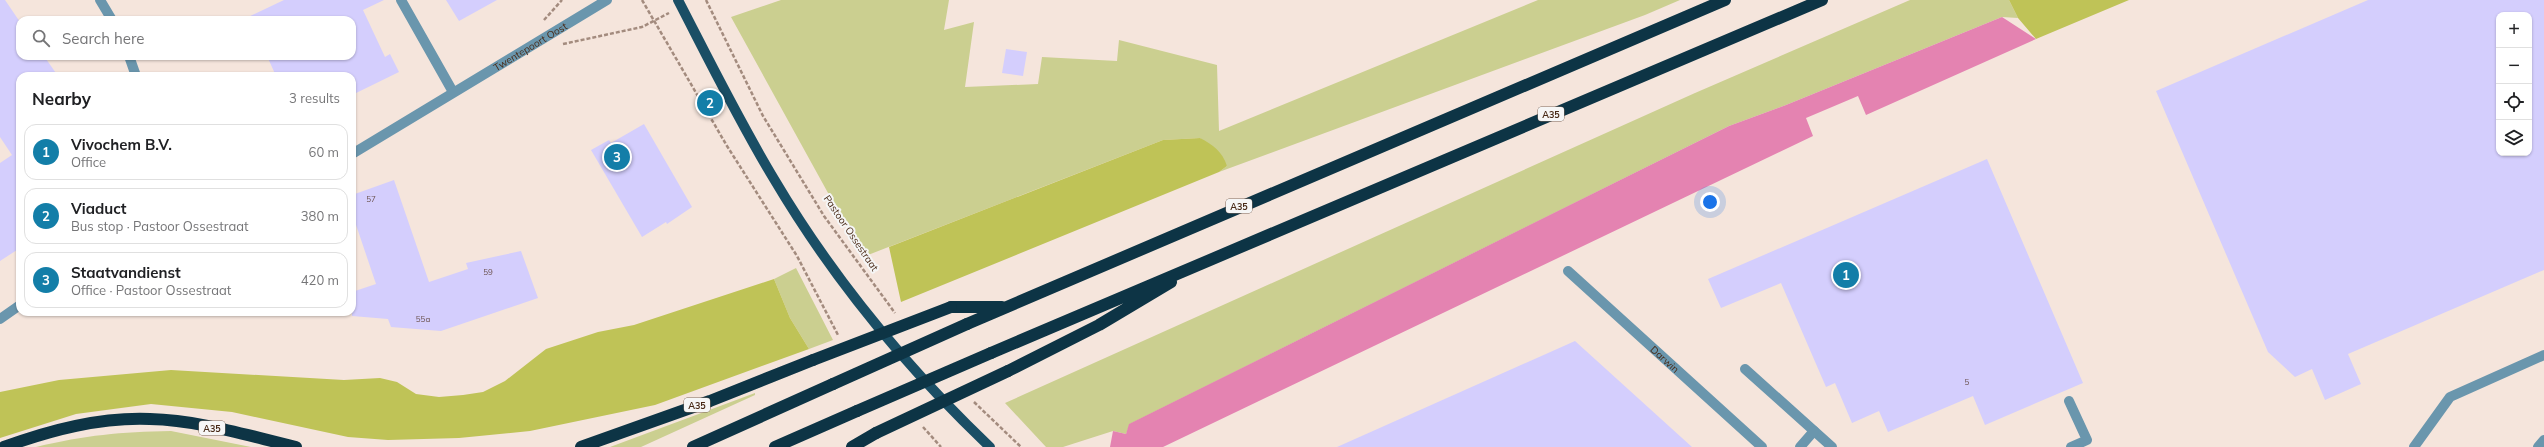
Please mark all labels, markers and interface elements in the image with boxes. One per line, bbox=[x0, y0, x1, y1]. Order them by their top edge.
map controls bbox=[2496, 12, 2532, 156]
button: + bbox=[2496, 12, 2532, 48]
search box bbox=[16, 16, 356, 60]
street label: Twentepoort Oost bbox=[491, 19, 570, 74]
icon: search bbox=[30, 27, 52, 49]
text: Search here bbox=[62, 29, 144, 48]
button: − bbox=[2496, 48, 2532, 84]
button: locate bbox=[2496, 84, 2532, 120]
text: Nearby bbox=[32, 88, 91, 109]
pin: 2 bbox=[697, 88, 723, 118]
text: 3 results bbox=[289, 90, 340, 106]
road number: A35 bbox=[1538, 107, 1564, 121]
button: layers bbox=[2496, 120, 2532, 156]
text: Vivochem B.V. bbox=[71, 135, 172, 154]
pin: 3 bbox=[604, 142, 630, 172]
text: 1 bbox=[42, 144, 50, 160]
text: 60 m bbox=[309, 144, 339, 160]
text: Office bbox=[71, 154, 106, 170]
your location bbox=[1700, 192, 1720, 212]
street label: Pastoor Ossestraat bbox=[821, 193, 882, 274]
house number: 57 bbox=[366, 194, 376, 204]
text: Viaduct bbox=[71, 199, 127, 218]
road number: A35 bbox=[1226, 199, 1252, 213]
text: 2 bbox=[42, 208, 50, 224]
text: 380 m bbox=[301, 208, 339, 224]
text: Bus stop · Pastoor Ossestraat bbox=[71, 218, 249, 234]
pin: 1 bbox=[1833, 260, 1859, 290]
text: Staatvandienst bbox=[71, 263, 181, 282]
house number: 59 bbox=[483, 267, 493, 277]
text: 3 bbox=[42, 272, 50, 288]
text: 420 m bbox=[301, 272, 339, 288]
text: Office · Pastoor Ossestraat bbox=[71, 282, 231, 298]
house number: 55a bbox=[416, 314, 430, 324]
street label: Darwin bbox=[1648, 343, 1682, 375]
house number: 5 bbox=[1965, 377, 1970, 387]
road number: A35 bbox=[684, 398, 710, 412]
road number: A35 bbox=[199, 421, 225, 435]

